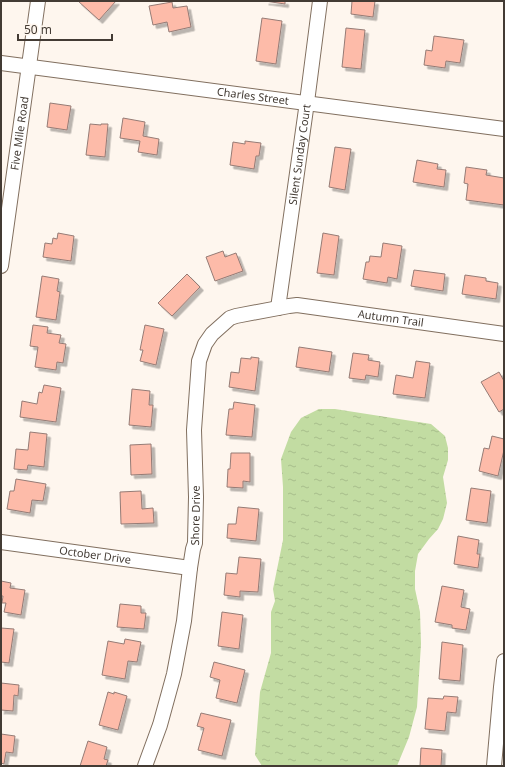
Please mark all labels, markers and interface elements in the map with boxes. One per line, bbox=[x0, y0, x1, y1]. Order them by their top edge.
scale bar bbox=[18, 16, 112, 42]
text: 50 m bbox=[24, 21, 52, 38]
street label: Charles Street bbox=[216, 83, 290, 108]
street label: Five Mile Road bbox=[6, 95, 32, 171]
street label: Silent Sunday Court bbox=[285, 103, 314, 206]
street label: Autumn Trail bbox=[357, 306, 425, 330]
street label: Shore Drive bbox=[187, 485, 203, 546]
street label: October Drive bbox=[58, 542, 132, 567]

